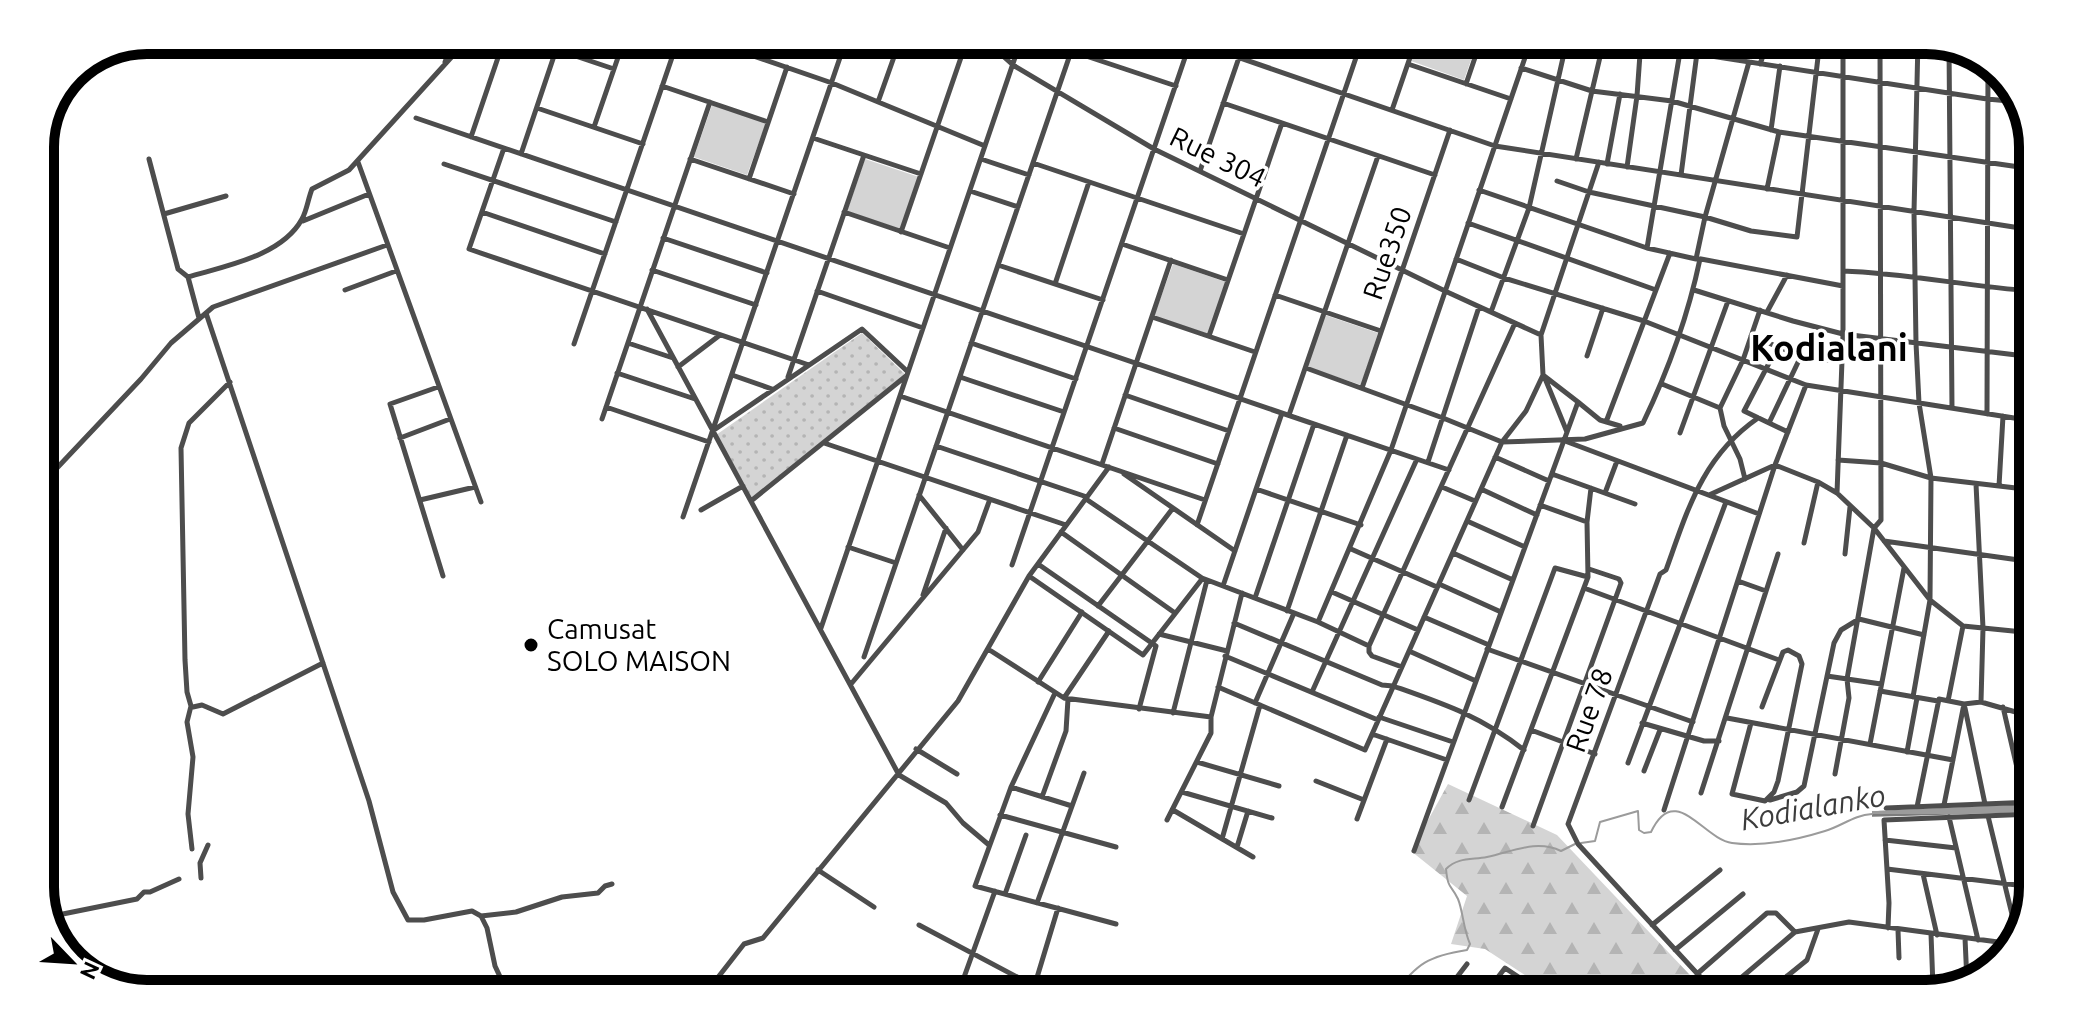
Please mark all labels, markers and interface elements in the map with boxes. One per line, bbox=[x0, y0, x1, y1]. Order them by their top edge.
street label: Rue 304 bbox=[1165, 120, 1271, 193]
street label: Rue350 bbox=[1356, 202, 1417, 303]
district label: Kodialani bbox=[1750, 327, 1908, 368]
place label: Camusat SOLO MAISON bbox=[547, 613, 731, 676]
marker: Camusat SOLO MAISON bbox=[522, 636, 540, 654]
street label: Rue 78 bbox=[1559, 664, 1618, 756]
water label: Kodialanko bbox=[1738, 778, 1888, 836]
north arrow bbox=[32, 922, 112, 1002]
text: N bbox=[76, 958, 105, 983]

